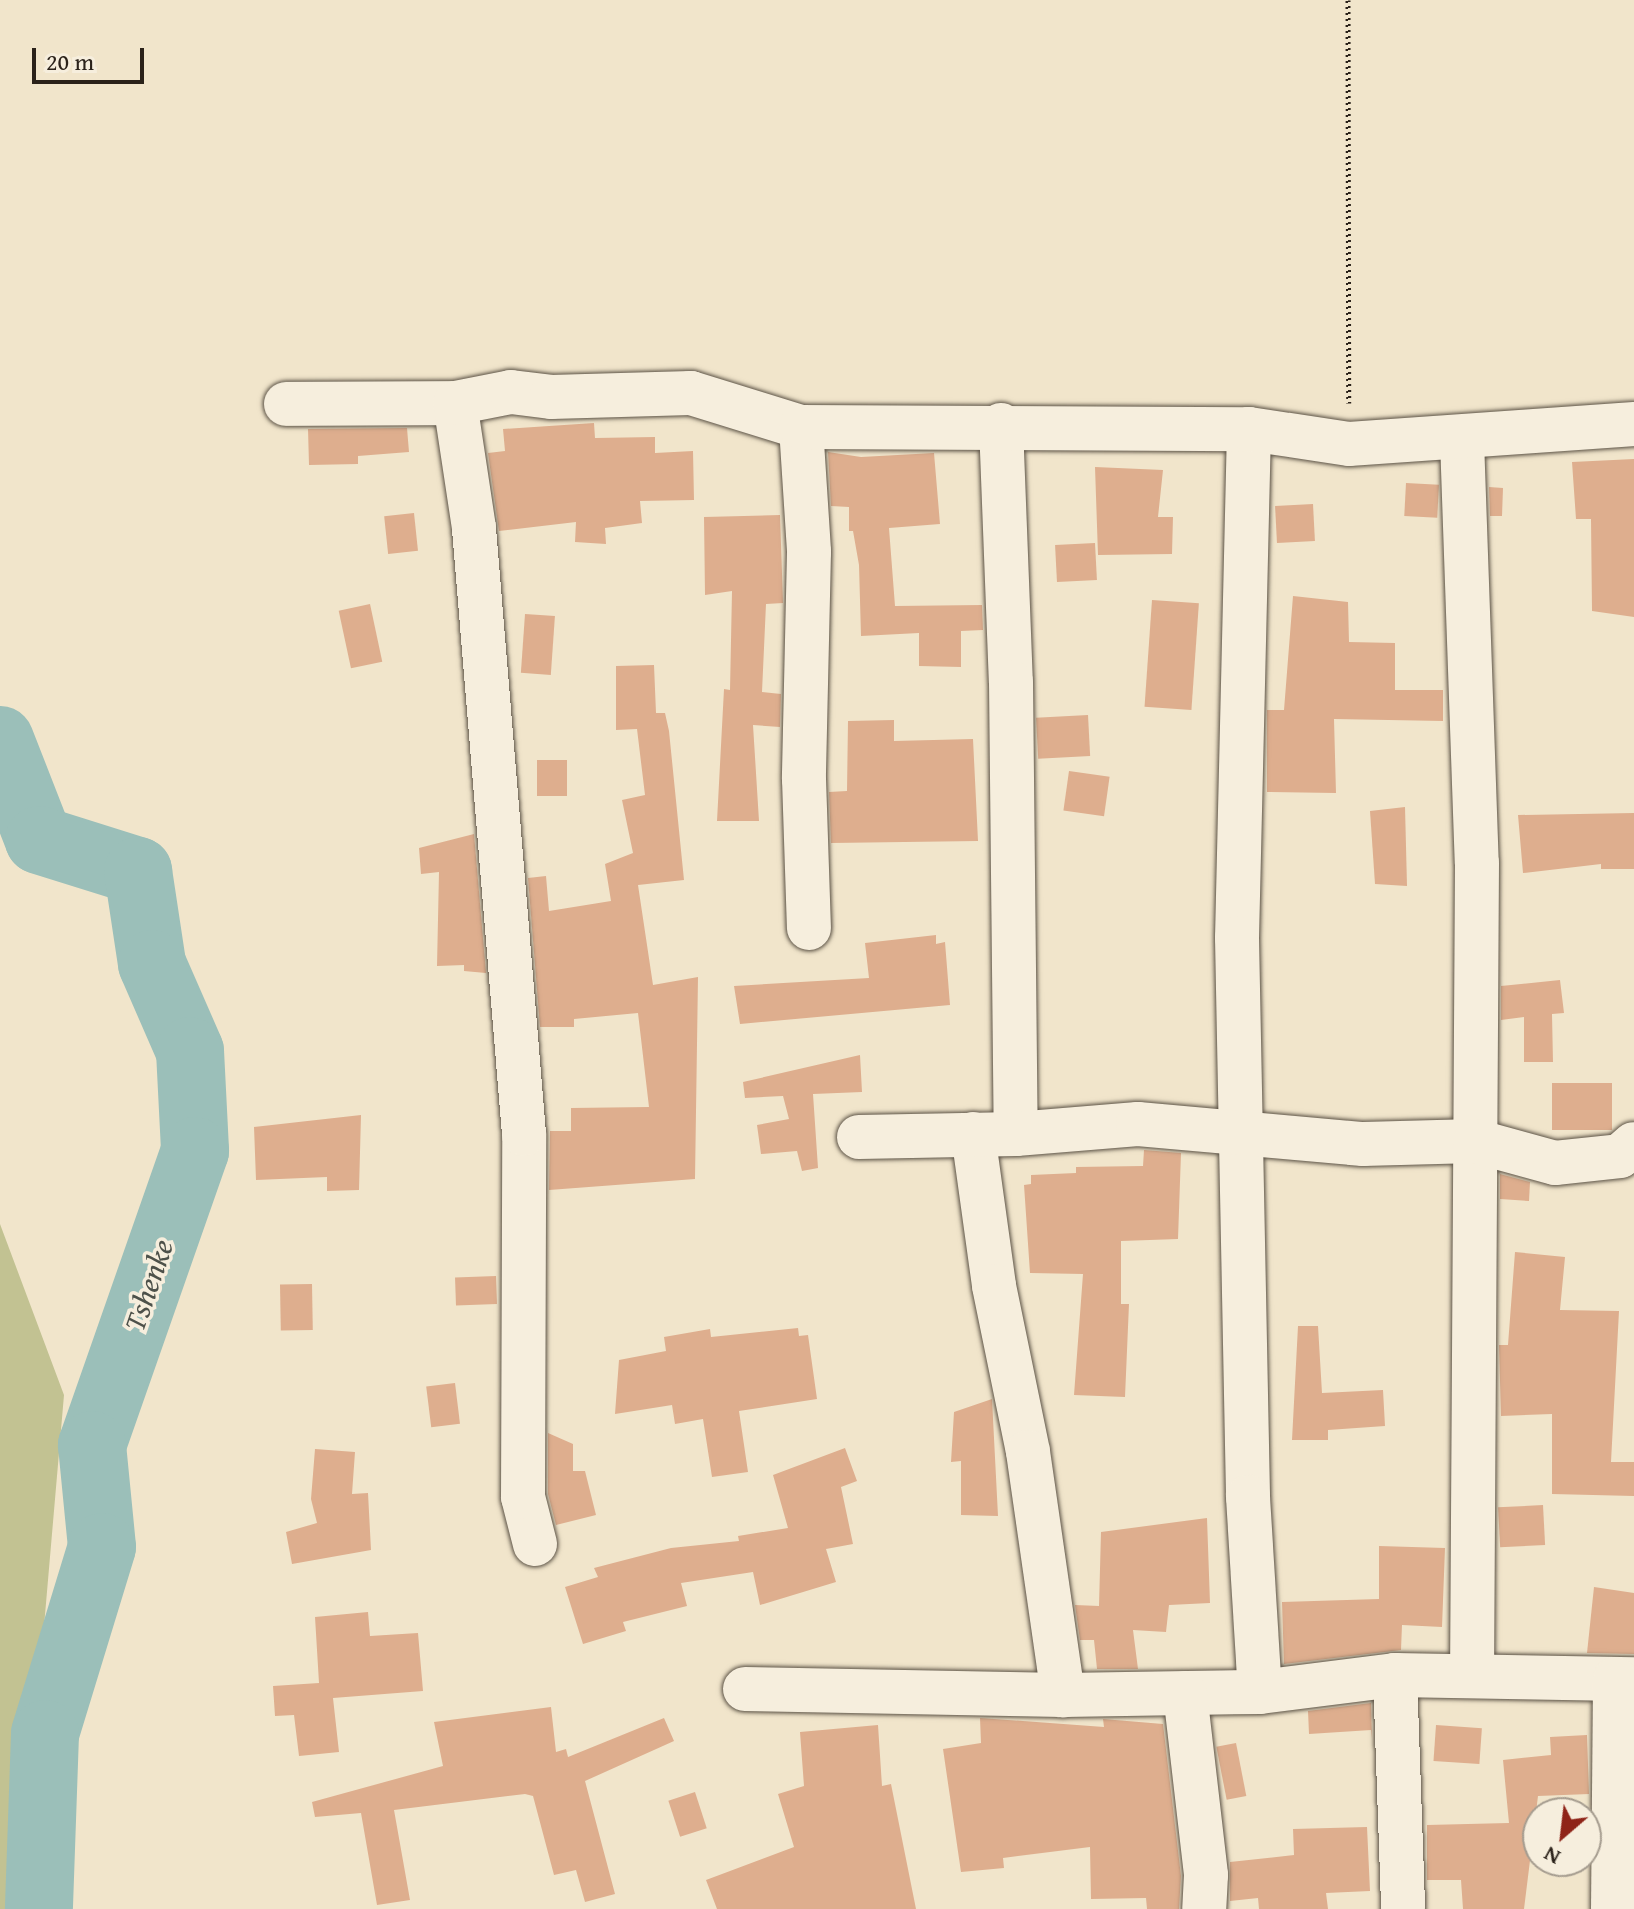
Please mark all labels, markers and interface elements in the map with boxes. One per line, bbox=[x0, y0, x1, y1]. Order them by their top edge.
scale bar bbox=[36, 32, 148, 82]
text: 20 m bbox=[46, 44, 94, 79]
water label: Tshenke bbox=[116, 1234, 180, 1336]
north arrow bbox=[1522, 1797, 1602, 1877]
text: N bbox=[1538, 1839, 1566, 1874]

